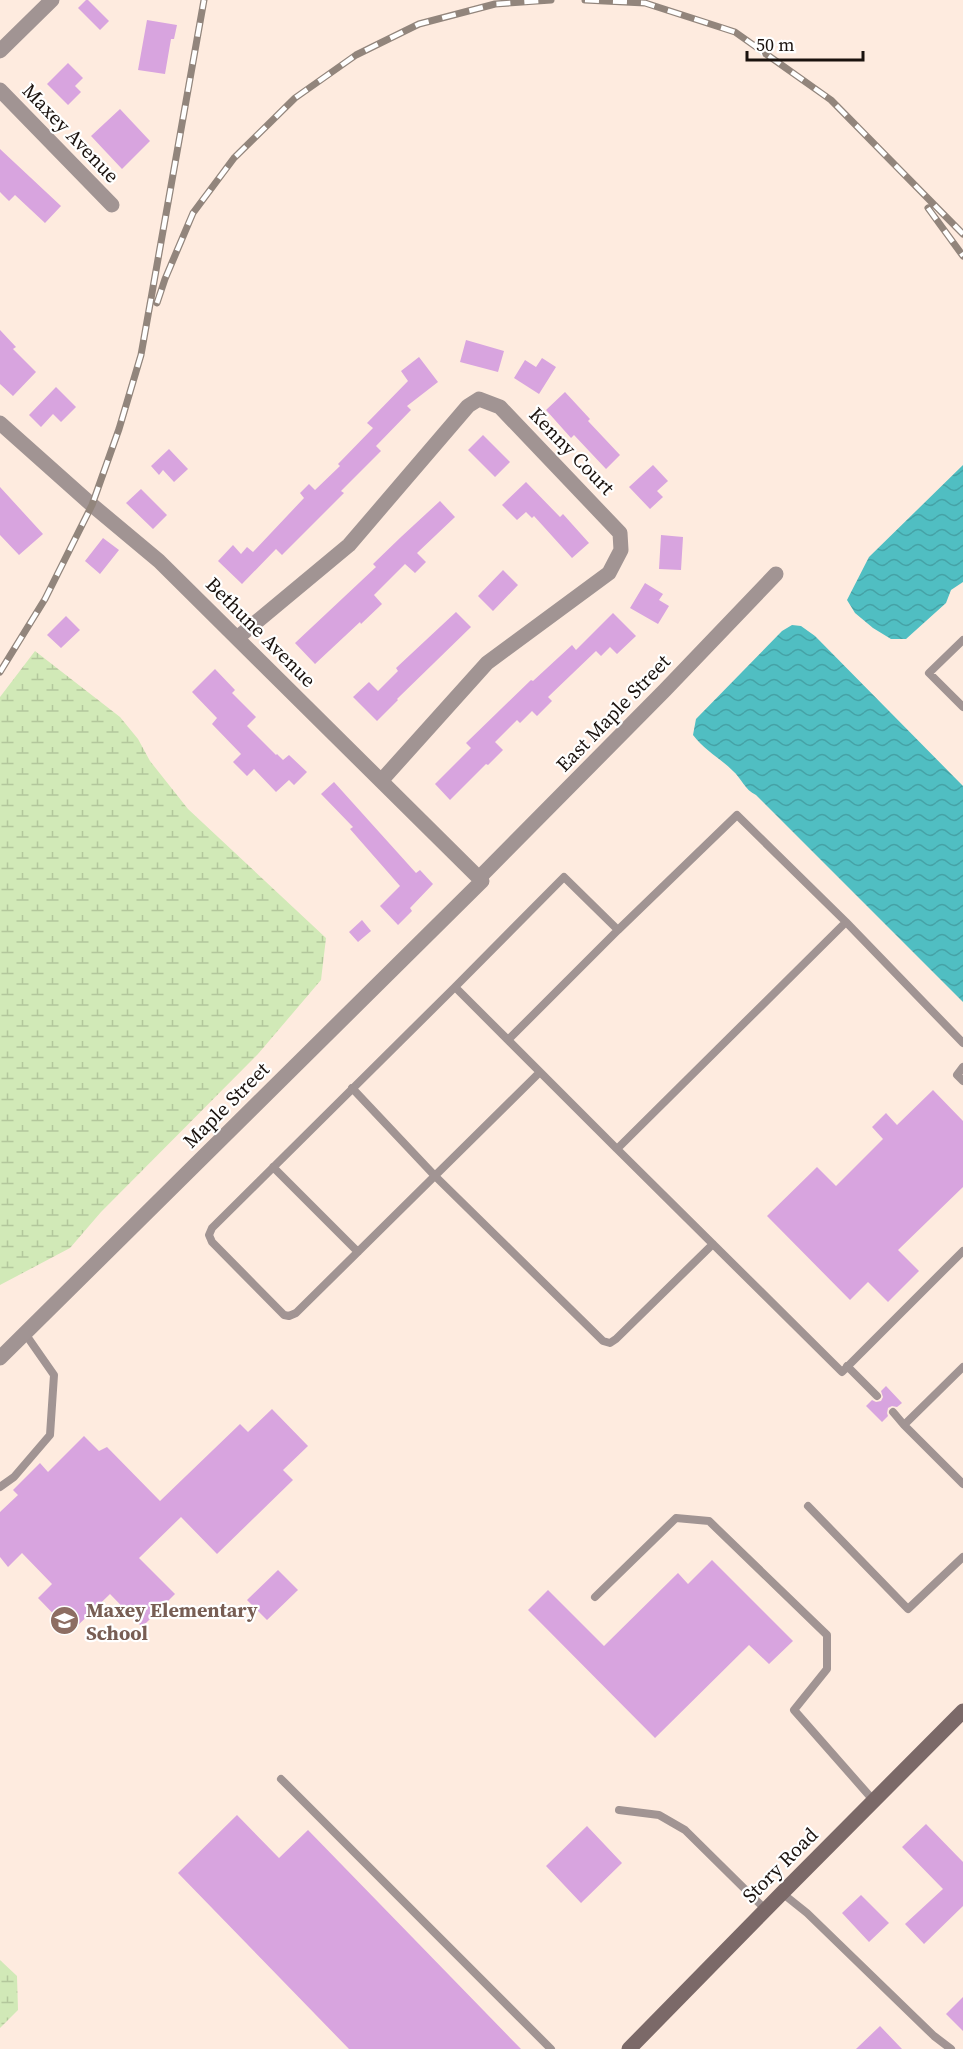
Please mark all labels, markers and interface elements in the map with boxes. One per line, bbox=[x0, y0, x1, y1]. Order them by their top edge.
scale bar bbox=[747, 24, 862, 62]
text: 50 m bbox=[756, 32, 794, 57]
street label: Maxey Avenue bbox=[16, 77, 126, 189]
street label: Kenny Court bbox=[523, 401, 621, 501]
street label: Bethune Avenue bbox=[200, 571, 322, 693]
street label: East Maple Street bbox=[550, 648, 677, 778]
street label: Maple Street bbox=[177, 1055, 276, 1154]
place label: Maxey Elementary School bbox=[86, 1596, 258, 1647]
school or university icon: Maxey Elementary School bbox=[49, 1605, 81, 1637]
street label: Story Road bbox=[736, 1821, 824, 1909]

